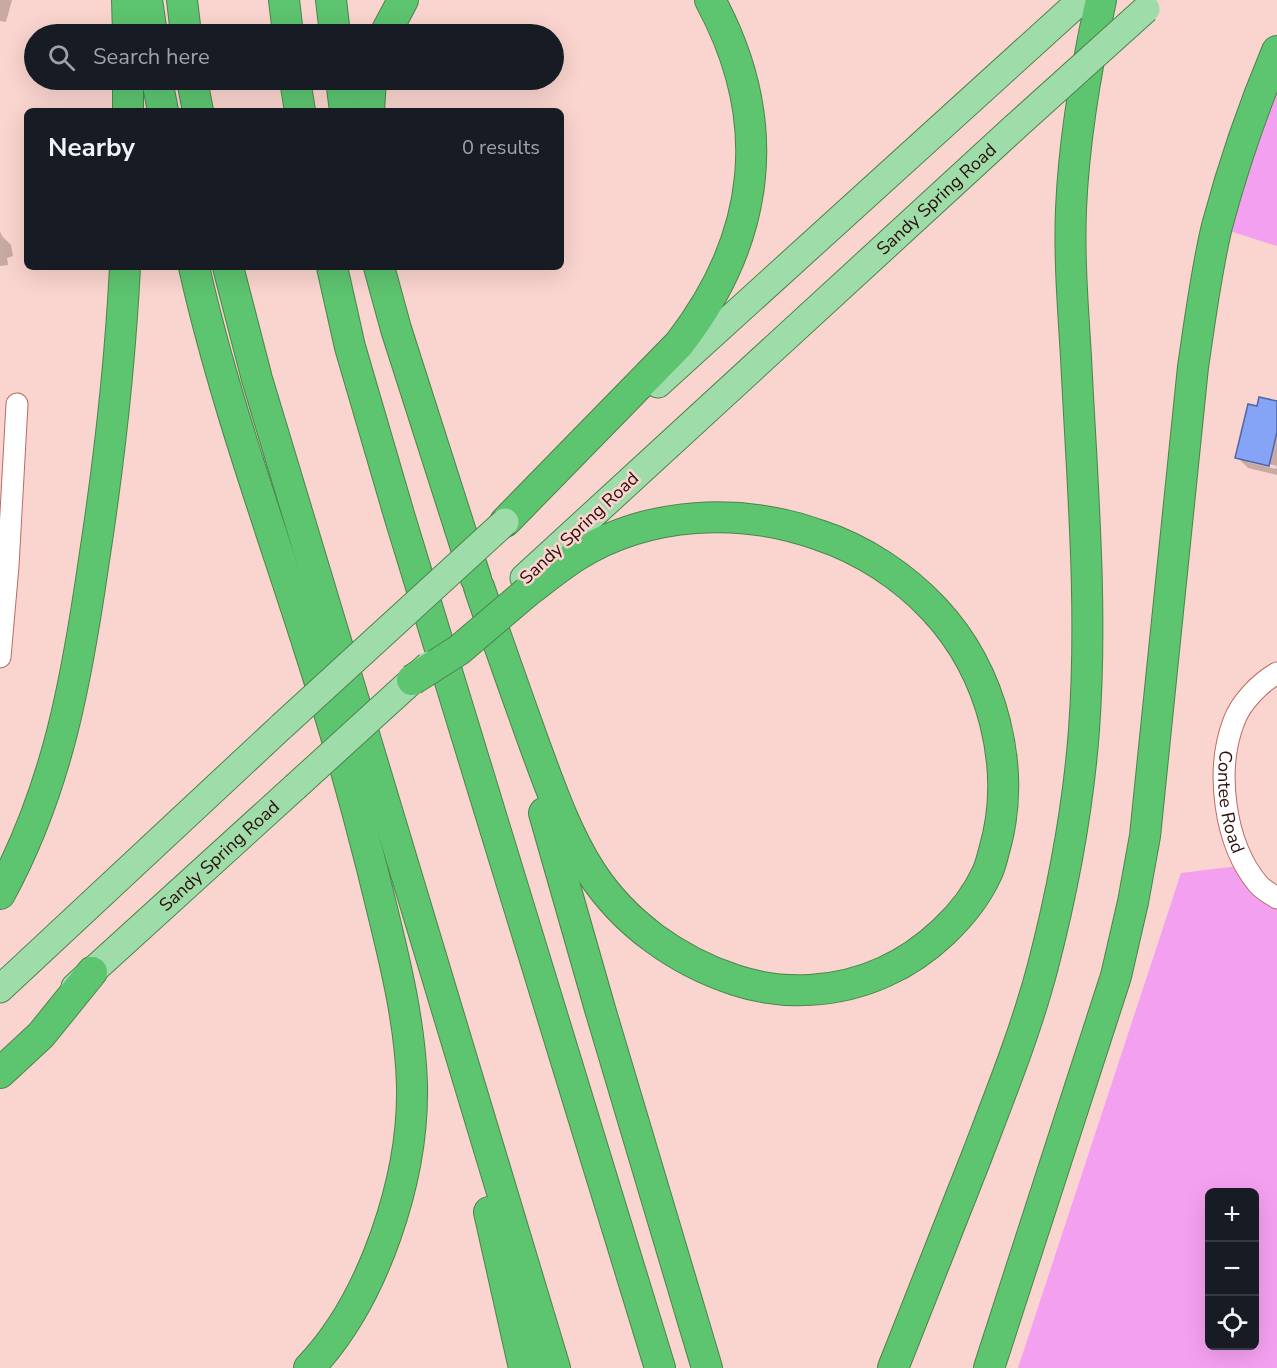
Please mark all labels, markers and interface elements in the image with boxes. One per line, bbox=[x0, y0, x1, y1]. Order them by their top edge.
search box bbox=[24, 24, 564, 90]
icon: search bbox=[45, 41, 78, 74]
text: Search here bbox=[93, 42, 210, 72]
text: Nearby bbox=[48, 130, 135, 165]
text: 0 results bbox=[462, 134, 540, 161]
street label: Sandy Spring Road bbox=[871, 138, 1002, 260]
street label: Sandy Spring Road bbox=[514, 466, 644, 590]
street label: Contee Road bbox=[1212, 749, 1250, 857]
street label: Sandy Spring Road bbox=[154, 795, 285, 917]
map controls bbox=[1205, 1188, 1259, 1350]
button: + bbox=[1205, 1188, 1259, 1242]
button: − bbox=[1205, 1242, 1259, 1296]
button: locate bbox=[1205, 1296, 1259, 1350]

